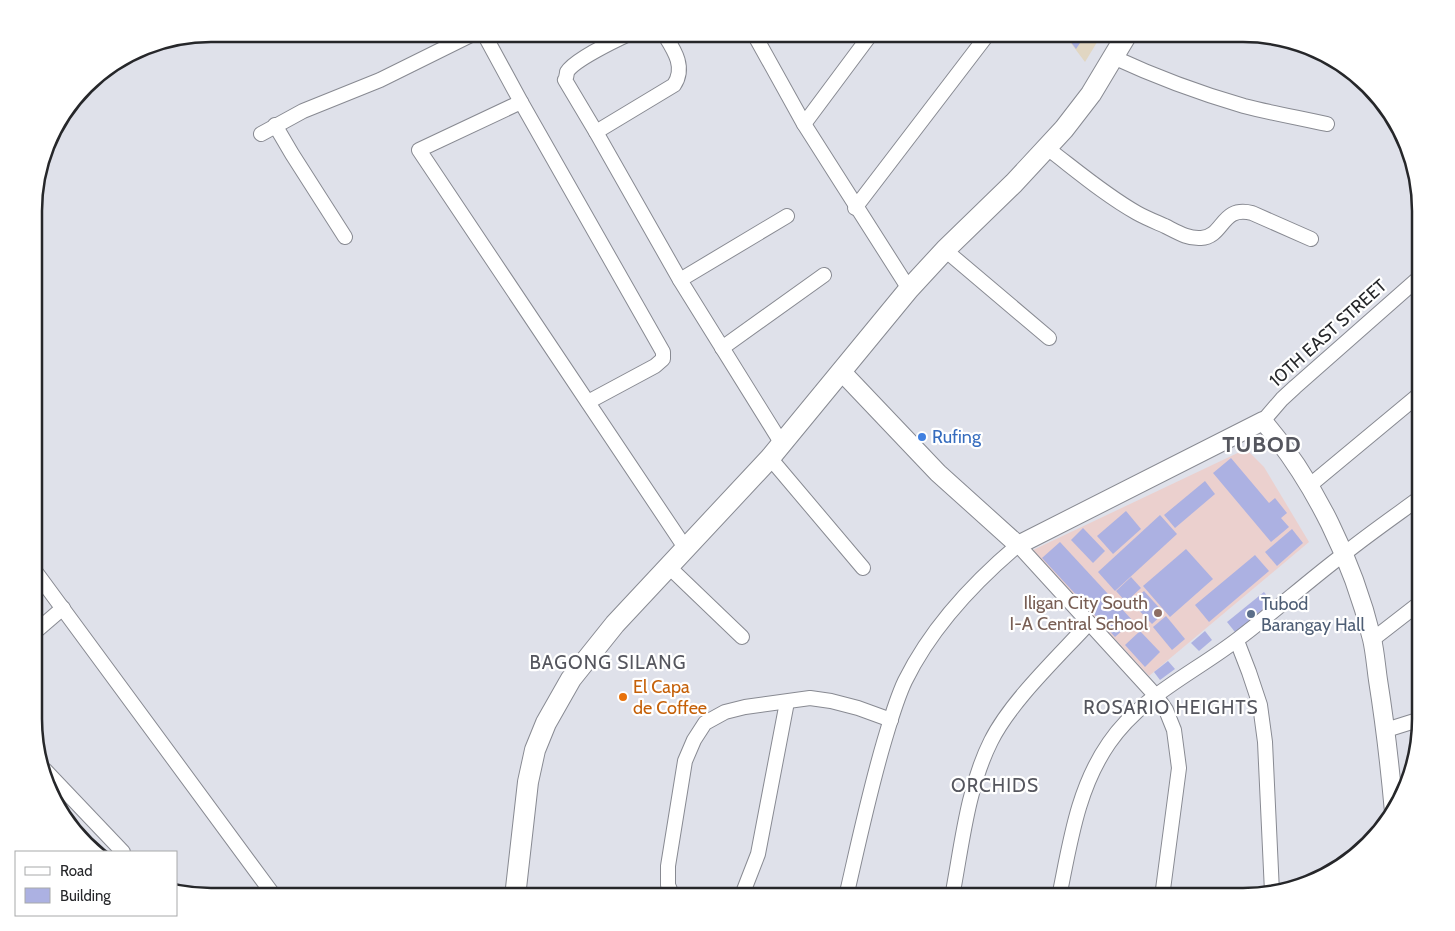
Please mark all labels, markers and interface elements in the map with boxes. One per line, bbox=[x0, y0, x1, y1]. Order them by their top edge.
street label: 10TH EAST STREET bbox=[1265, 274, 1391, 391]
place label: Rufing bbox=[932, 426, 982, 448]
marker: Rufing bbox=[916, 431, 928, 443]
district label: TUBOD bbox=[1222, 431, 1302, 458]
place label: Iligan City South I-A Central School bbox=[1010, 592, 1149, 635]
place label: Tubod Barangay Hall bbox=[1261, 593, 1365, 636]
marker: Iligan City South I-A Central School bbox=[1152, 607, 1164, 619]
marker: Tubod Barangay Hall bbox=[1245, 608, 1257, 620]
district label: BAGONG SILANG bbox=[530, 651, 686, 674]
place label: El Capa de Coffee bbox=[633, 676, 707, 719]
marker: El Capa de Coffee bbox=[617, 691, 629, 703]
district label: ROSARIO HEIGHTS bbox=[1083, 696, 1259, 719]
district label: ORCHIDS bbox=[951, 774, 1039, 797]
legend bbox=[15, 851, 178, 916]
text: Road bbox=[60, 862, 93, 880]
text: Building bbox=[60, 887, 111, 905]

